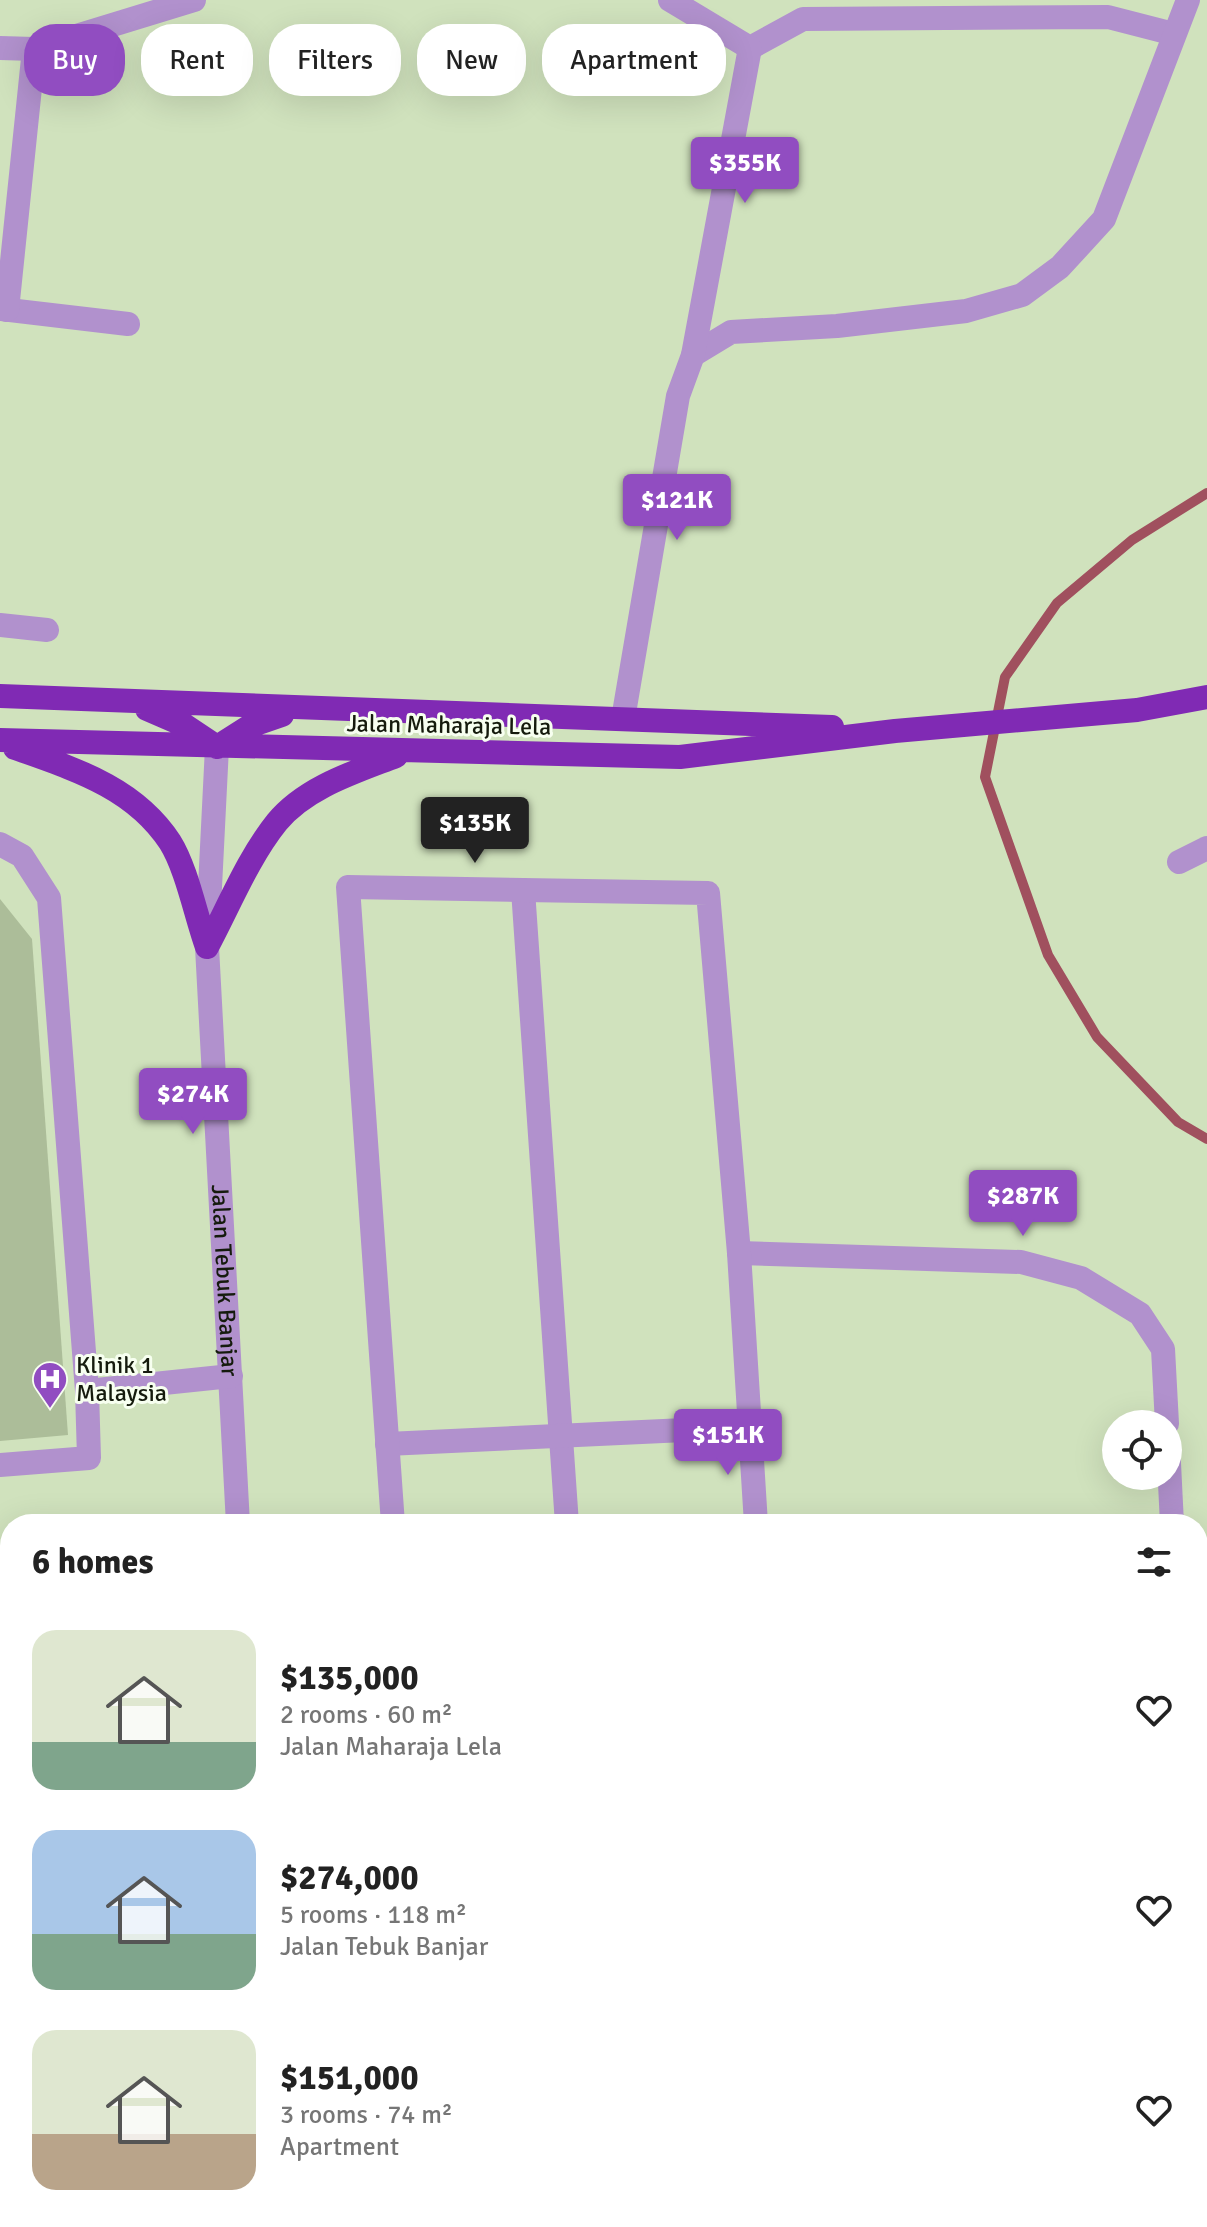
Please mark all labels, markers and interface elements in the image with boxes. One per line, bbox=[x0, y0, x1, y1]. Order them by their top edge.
chip: Buy bbox=[24, 24, 125, 96]
chip: Rent bbox=[141, 24, 253, 96]
chip: Filters bbox=[269, 24, 401, 96]
chip: New bbox=[417, 24, 526, 96]
chip: Apartment bbox=[542, 24, 726, 96]
pin: $355K bbox=[689, 137, 801, 205]
text: $355K bbox=[709, 147, 781, 179]
pin: $121K bbox=[621, 474, 733, 542]
text: $121K bbox=[641, 484, 713, 516]
street label: Jalan Maharaja Lela bbox=[346, 708, 552, 742]
pin: $135K bbox=[419, 797, 531, 865]
text: $135K bbox=[439, 807, 511, 839]
pin: $274K bbox=[137, 1068, 249, 1136]
text: $274K bbox=[157, 1078, 229, 1110]
pin: $287K bbox=[967, 1170, 1079, 1238]
text: $287K bbox=[987, 1180, 1059, 1212]
street label: Jalan Tebuk Banjar bbox=[205, 1183, 245, 1377]
place label: Klinik 1 Malaysia bbox=[76, 1350, 167, 1408]
hospital icon: Klinik 1 Malaysia bbox=[31, 1360, 69, 1410]
pin: $151K bbox=[672, 1409, 784, 1477]
map controls bbox=[1102, 1410, 1182, 1490]
button: locate bbox=[1102, 1410, 1182, 1490]
text: $151K bbox=[692, 1419, 764, 1451]
icon: filters bbox=[1132, 1540, 1176, 1584]
text: 6 homes bbox=[32, 1541, 153, 1583]
text: $135,000 bbox=[280, 1657, 419, 1699]
icon: home bbox=[96, 1662, 192, 1758]
icon: heart bbox=[1132, 1688, 1176, 1732]
text: 2 rooms · 60 m² bbox=[280, 1699, 453, 1731]
text: Jalan Maharaja Lela bbox=[280, 1731, 502, 1763]
text: $274,000 bbox=[280, 1857, 419, 1899]
icon: home bbox=[96, 1862, 192, 1958]
icon: heart bbox=[1132, 1888, 1176, 1932]
text: 5 rooms · 118 m² bbox=[280, 1899, 467, 1931]
text: Jalan Tebuk Banjar bbox=[280, 1931, 488, 1963]
text: $151,000 bbox=[280, 2057, 419, 2099]
icon: home bbox=[96, 2062, 192, 2158]
icon: heart bbox=[1132, 2088, 1176, 2132]
text: 3 rooms · 74 m² bbox=[280, 2099, 453, 2131]
text: Apartment bbox=[280, 2131, 399, 2163]

